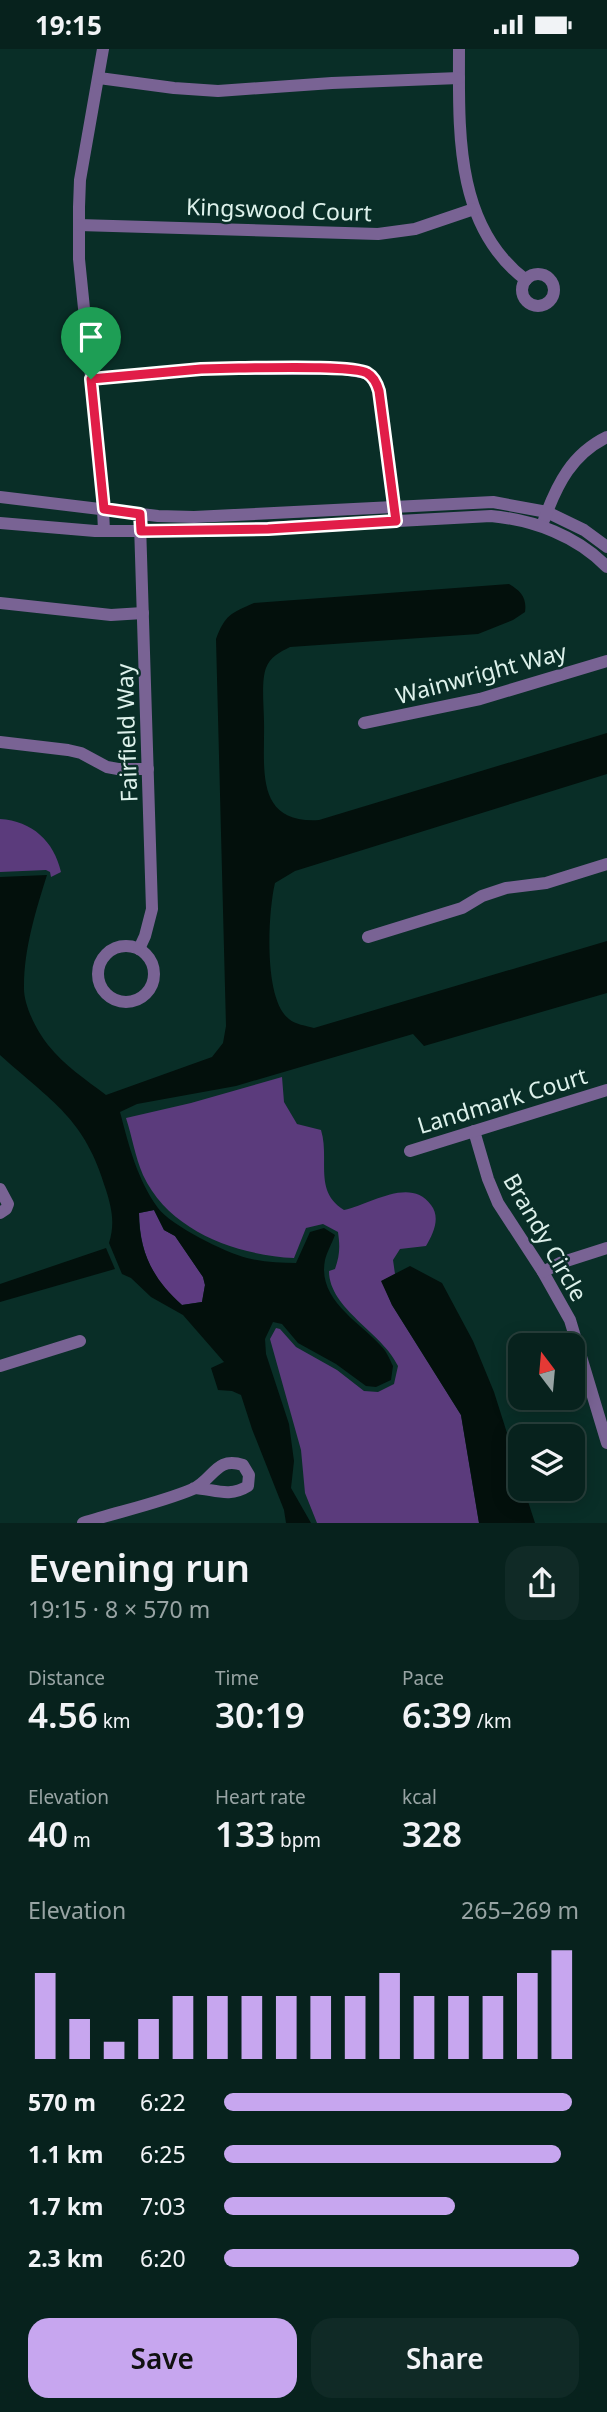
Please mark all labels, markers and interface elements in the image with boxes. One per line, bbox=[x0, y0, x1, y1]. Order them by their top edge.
text: 19:15 bbox=[35, 7, 102, 43]
street label: Kingswood Court bbox=[185, 190, 373, 228]
pin bbox=[61, 307, 121, 379]
icon: arrive bbox=[72, 318, 110, 356]
street label: Wainwright Way bbox=[392, 635, 570, 711]
street label: Fairfield Way bbox=[108, 663, 144, 803]
street label: Landmark Court bbox=[413, 1059, 591, 1141]
street label: Brandy Circle bbox=[497, 1167, 595, 1307]
north arrow bbox=[508, 1333, 584, 1411]
map controls bbox=[508, 1333, 585, 1501]
button: layers bbox=[508, 1424, 585, 1501]
text: Evening run bbox=[28, 1541, 250, 1593]
button: share bbox=[505, 1546, 579, 1620]
text: 19:15 · 8 × 570 m bbox=[28, 1593, 210, 1625]
text: Distance bbox=[28, 1665, 105, 1691]
text: Time bbox=[215, 1665, 259, 1691]
text: Pace bbox=[402, 1665, 444, 1691]
text: 4.56 bbox=[28, 1691, 98, 1738]
text: 30:19 bbox=[215, 1691, 305, 1738]
text: 6:39 bbox=[402, 1691, 472, 1738]
text: km bbox=[98, 1708, 131, 1734]
text: /km bbox=[472, 1708, 512, 1734]
text: Elevation bbox=[28, 1784, 109, 1810]
text: Heart rate bbox=[215, 1784, 306, 1810]
text: kcal bbox=[402, 1784, 437, 1810]
text: 40 bbox=[28, 1810, 68, 1857]
text: 133 bbox=[215, 1810, 275, 1857]
text: 328 bbox=[402, 1810, 462, 1857]
text: m bbox=[68, 1827, 91, 1853]
text: bpm bbox=[275, 1827, 321, 1853]
text: Elevation bbox=[28, 1894, 126, 1926]
text: 265–269 m bbox=[461, 1894, 579, 1926]
text: 570 m bbox=[28, 2086, 96, 2118]
text: 6:22 bbox=[140, 2086, 186, 2118]
text: 1.1 km bbox=[28, 2138, 103, 2170]
text: 6:25 bbox=[140, 2138, 186, 2170]
text: 1.7 km bbox=[28, 2190, 103, 2222]
text: 7:03 bbox=[140, 2190, 186, 2222]
text: 2.3 km bbox=[28, 2242, 103, 2274]
text: 6:20 bbox=[140, 2242, 186, 2274]
button: Save bbox=[28, 2318, 297, 2398]
button: Share bbox=[311, 2318, 579, 2398]

